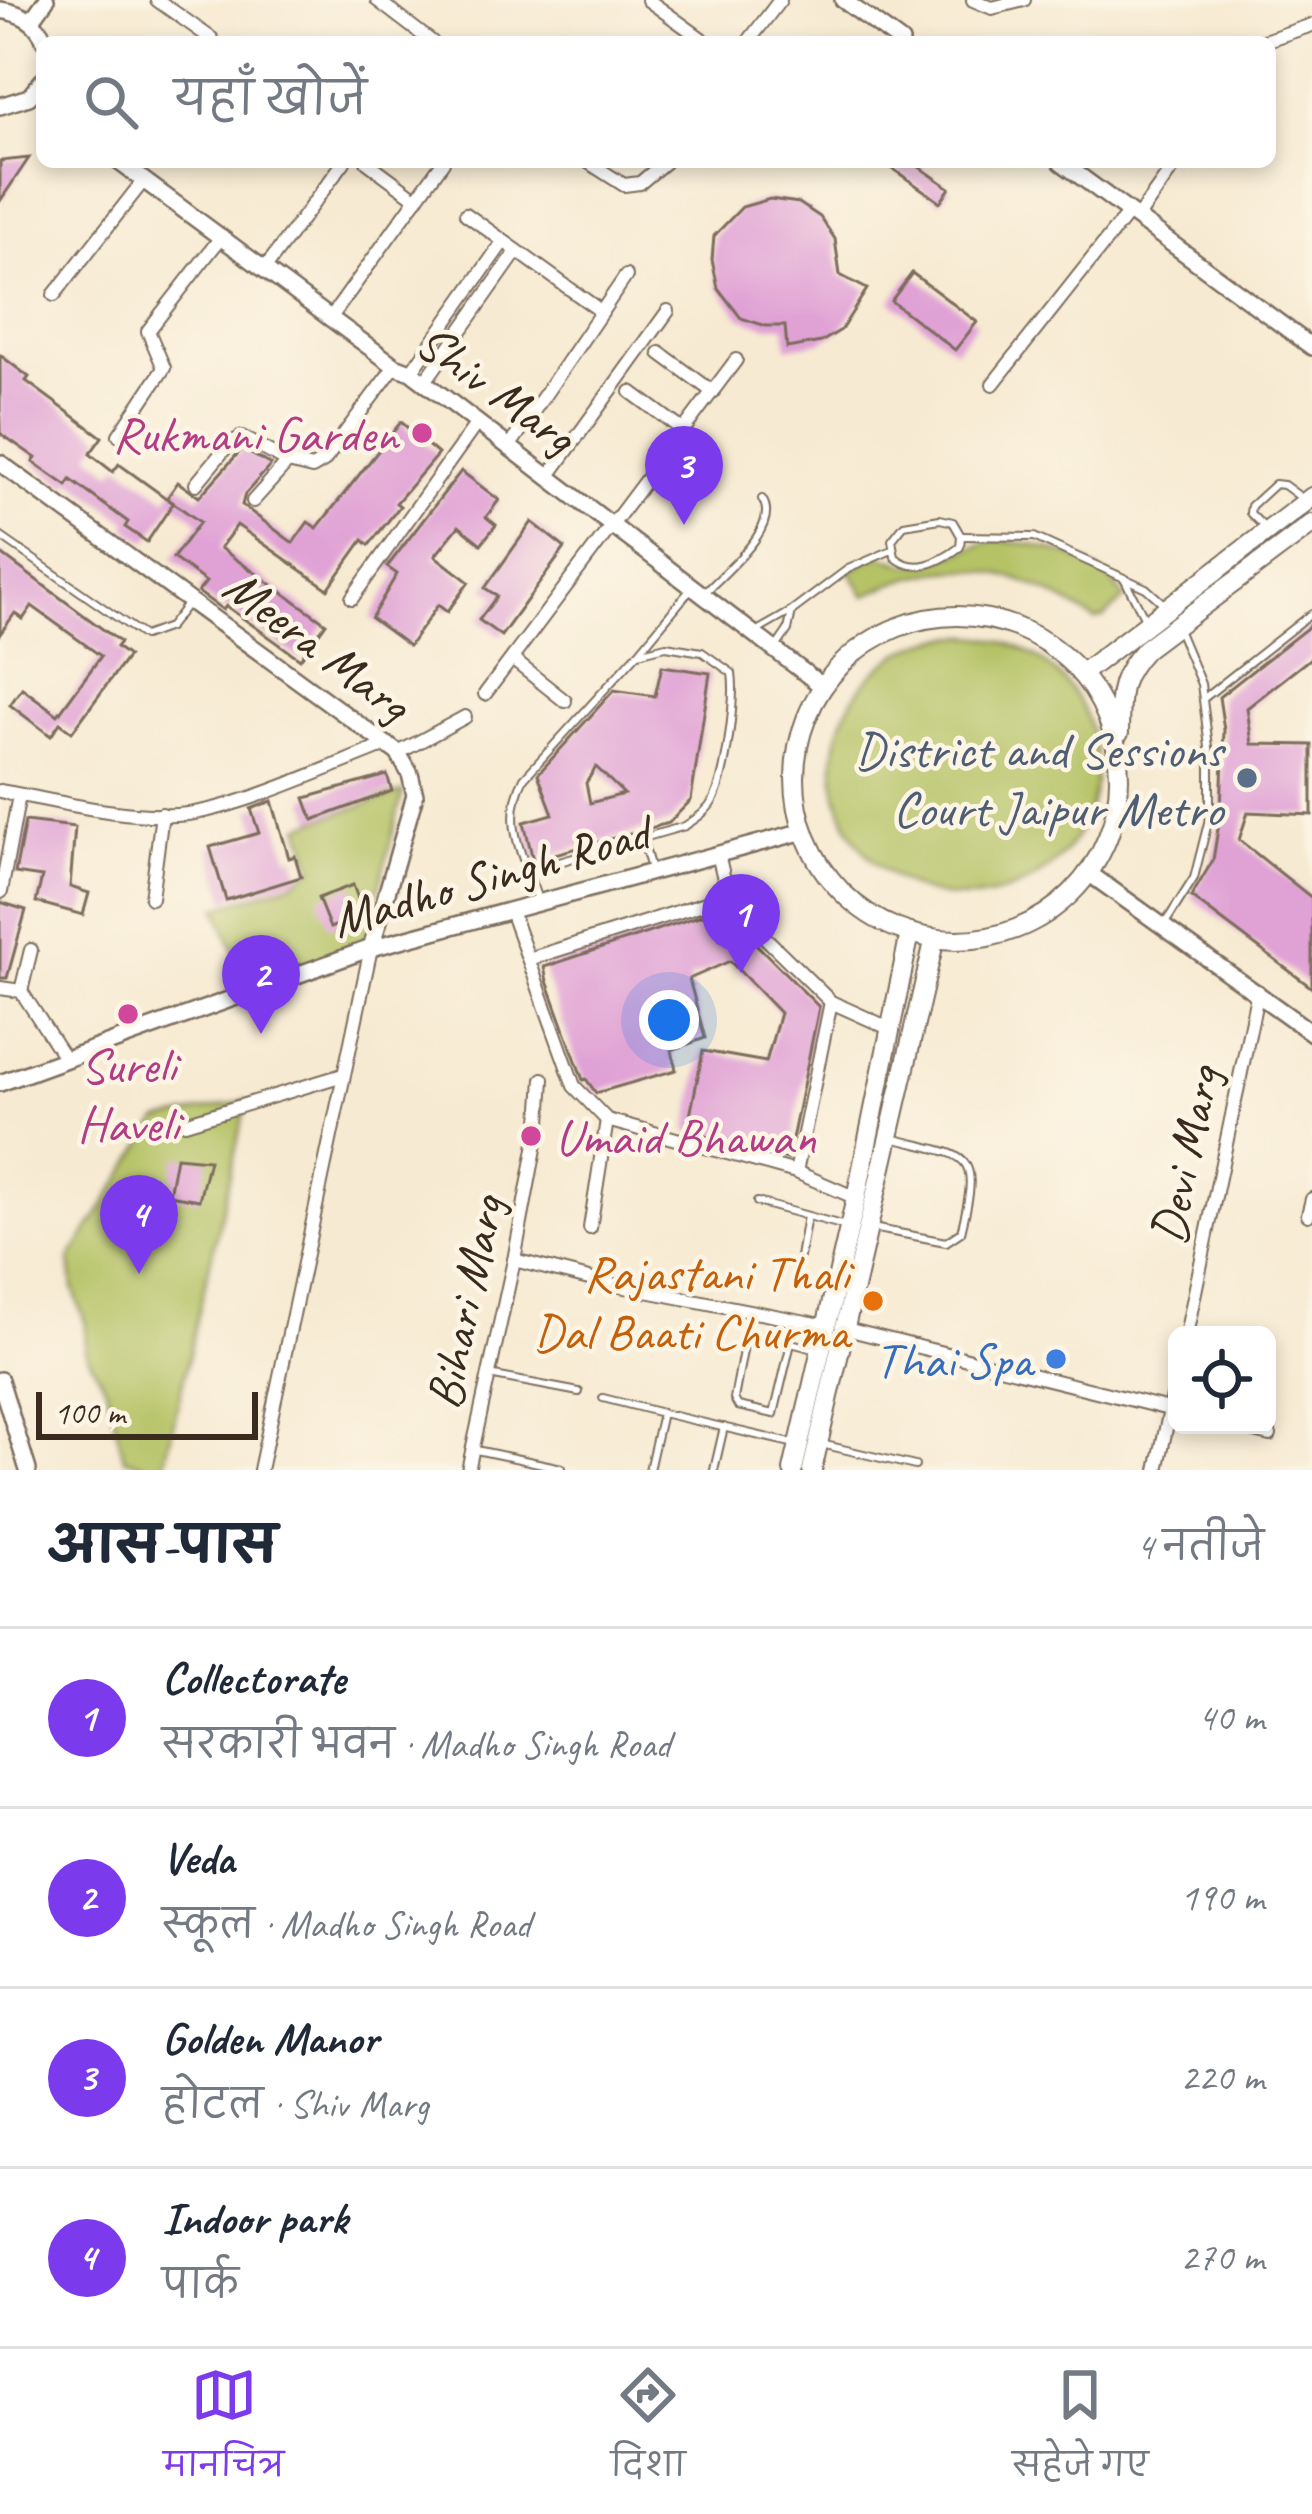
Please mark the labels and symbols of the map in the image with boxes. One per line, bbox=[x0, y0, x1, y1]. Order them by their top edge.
street label: Shiv Marg bbox=[404, 309, 591, 470]
place label: Rukmani Garden bbox=[113, 402, 401, 466]
marker: Rukmani Garden bbox=[409, 420, 435, 446]
pin: 3 bbox=[645, 426, 723, 525]
street label: Meera Marg bbox=[212, 554, 426, 737]
place label: District and Sessions Court Jaipur Metro bbox=[854, 718, 1227, 841]
marker: District and Sessions Court Jaipur Metro bbox=[1234, 765, 1260, 791]
street label: Madho Singh Road bbox=[324, 798, 663, 952]
pin: 1 bbox=[702, 874, 780, 973]
pin: 2 bbox=[222, 935, 300, 1034]
your location bbox=[639, 990, 699, 1050]
marker: Sureli Haveli bbox=[115, 1001, 141, 1027]
place label: Sureli Haveli bbox=[77, 1033, 185, 1156]
street label: Devi Marg bbox=[1135, 1058, 1236, 1250]
place label: Umaid Bhawan bbox=[555, 1105, 817, 1169]
marker: Umaid Bhawan bbox=[518, 1123, 544, 1149]
pin: 4 bbox=[100, 1175, 178, 1274]
street label: Bihari Marg bbox=[411, 1187, 519, 1415]
place label: Rajastani Thali Dal Baati Churma bbox=[533, 1241, 855, 1364]
marker: Rajastani Thali Dal Baati Churma bbox=[860, 1288, 886, 1314]
place label: Thai Spa bbox=[875, 1328, 1036, 1392]
marker: Thai Spa bbox=[1043, 1346, 1069, 1372]
scale bar bbox=[36, 1386, 258, 1439]

